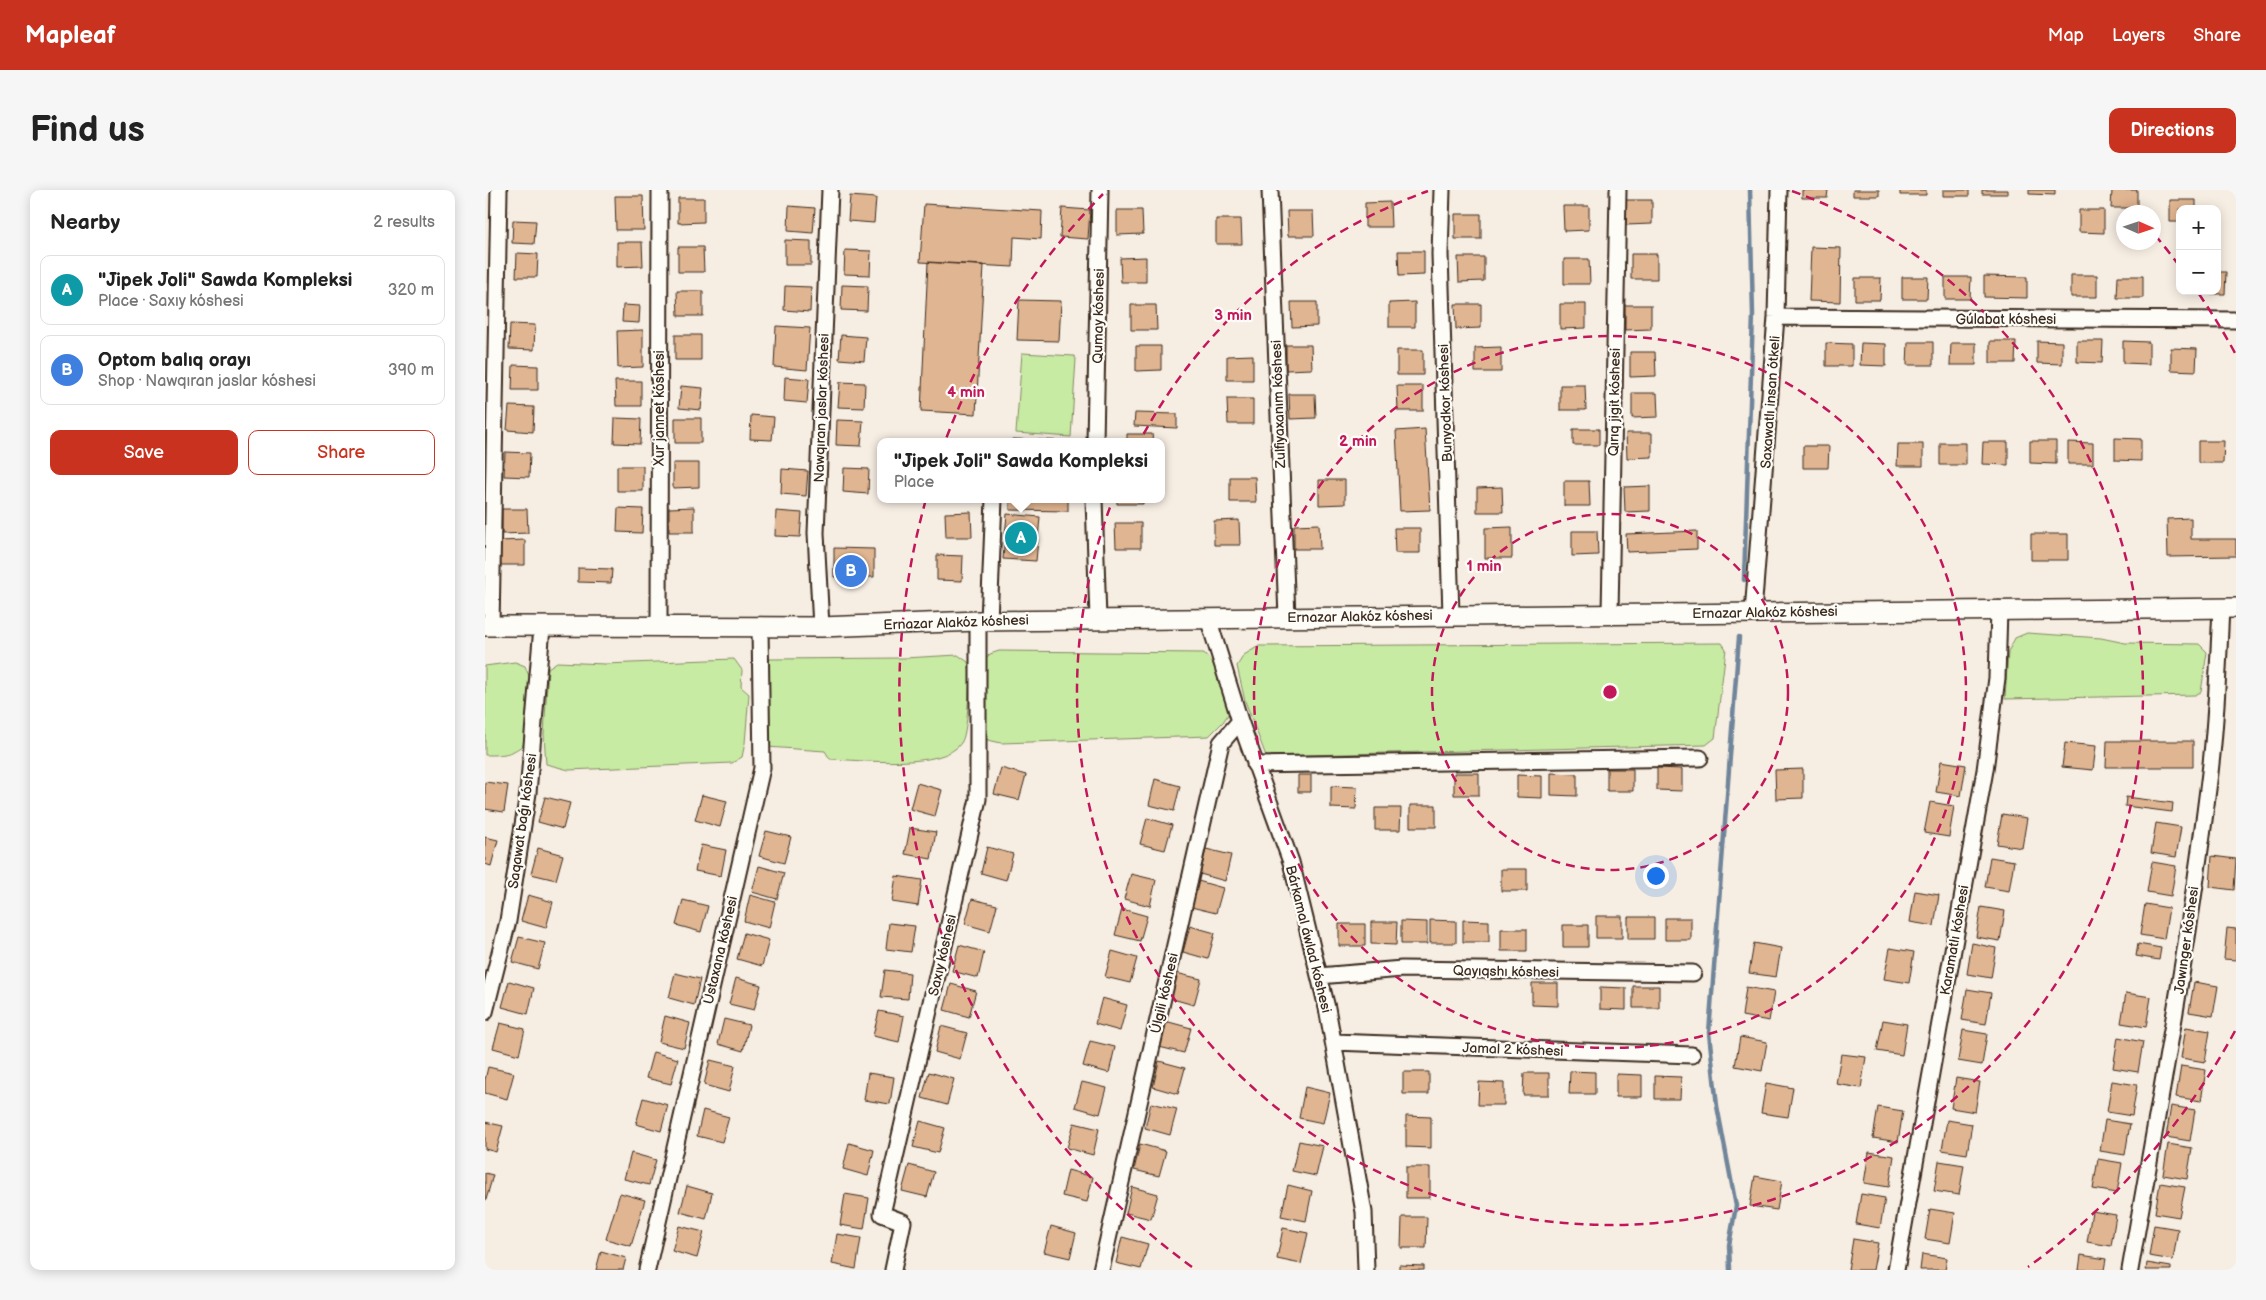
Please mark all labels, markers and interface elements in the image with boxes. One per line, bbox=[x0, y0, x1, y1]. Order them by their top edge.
text: Mapleaf bbox=[25, 21, 116, 50]
text: Map bbox=[2048, 25, 2084, 46]
text: Layers bbox=[2112, 25, 2165, 46]
text: Share bbox=[2193, 25, 2241, 46]
button: Directions bbox=[2109, 108, 2236, 153]
text: Find us bbox=[30, 109, 145, 152]
north arrow bbox=[2116, 205, 2161, 250]
map controls bbox=[2176, 205, 2221, 295]
button: + bbox=[2176, 205, 2221, 250]
text: Nearby bbox=[50, 210, 120, 235]
text: 2 results bbox=[373, 213, 435, 232]
button: − bbox=[2176, 250, 2221, 295]
street label: Qumay kóshesi bbox=[1089, 268, 1108, 364]
text: "Jipek Joli" Sawda Kompleksi bbox=[98, 269, 352, 292]
text: A bbox=[62, 281, 72, 300]
text: 320 m bbox=[388, 281, 434, 300]
text: Place · Saxıy kóshesi bbox=[98, 292, 244, 311]
text: 3 min bbox=[1214, 306, 1252, 325]
street label: Gúlabat kóshesi bbox=[1956, 311, 2056, 328]
street label: Nawqıran jaslar kóshesi bbox=[810, 333, 833, 483]
street label: Saxawatlı insan ótkeli bbox=[1757, 335, 1784, 469]
street label: Zulfiyaxanım kóshesi bbox=[1268, 340, 1289, 469]
street label: Bunyodkor kóshesi bbox=[1435, 344, 1456, 462]
street label: Qırıq jigit kóshesi bbox=[1605, 348, 1624, 456]
text: Optom balıq orayı bbox=[98, 349, 251, 372]
street label: Xur jannet kóshesi bbox=[651, 350, 668, 467]
text: B bbox=[61, 361, 73, 380]
text: 390 m bbox=[388, 361, 434, 380]
text: Shop · Nawqıran jaslar kóshesi bbox=[98, 372, 316, 391]
text: 4 min bbox=[947, 383, 985, 402]
button: Save bbox=[50, 430, 238, 475]
button: Share bbox=[248, 430, 435, 475]
text: 2 min bbox=[1339, 432, 1377, 451]
popup bbox=[877, 438, 1165, 503]
text: "Jipek Joli" Sawda Kompleksi bbox=[894, 450, 1148, 473]
text: Place bbox=[894, 473, 934, 492]
pin: A bbox=[1005, 519, 1037, 557]
pin: B bbox=[835, 552, 867, 590]
text: 1 min bbox=[1466, 557, 1502, 576]
street label: Ernazar Alakóz kóshesi bbox=[1692, 603, 1838, 622]
street label: Ernazar Alakóz kóshesi bbox=[1287, 607, 1433, 626]
street label: Ernazar Alakóz kóshesi bbox=[883, 611, 1029, 634]
centre of rings bbox=[1601, 683, 1619, 701]
street label: Saqawat baǵı kóshesi bbox=[505, 752, 540, 890]
your location bbox=[1643, 863, 1669, 889]
street label: Bárkamal áwlad kóshesi bbox=[1282, 864, 1335, 1015]
street label: Karamatlı kóshesi bbox=[1936, 884, 1973, 996]
street label: Jawınger kóshesi bbox=[2171, 885, 2202, 995]
street label: Ustaxana kóshesi bbox=[700, 894, 741, 1006]
street label: Saxıy kóshesi bbox=[925, 913, 960, 998]
street label: Úlgili kóshesi bbox=[1146, 951, 1182, 1035]
street label: Qayıqshı kóshesi bbox=[1453, 962, 1559, 981]
street label: Jamal 2 kóshesi bbox=[1462, 1039, 1564, 1060]

